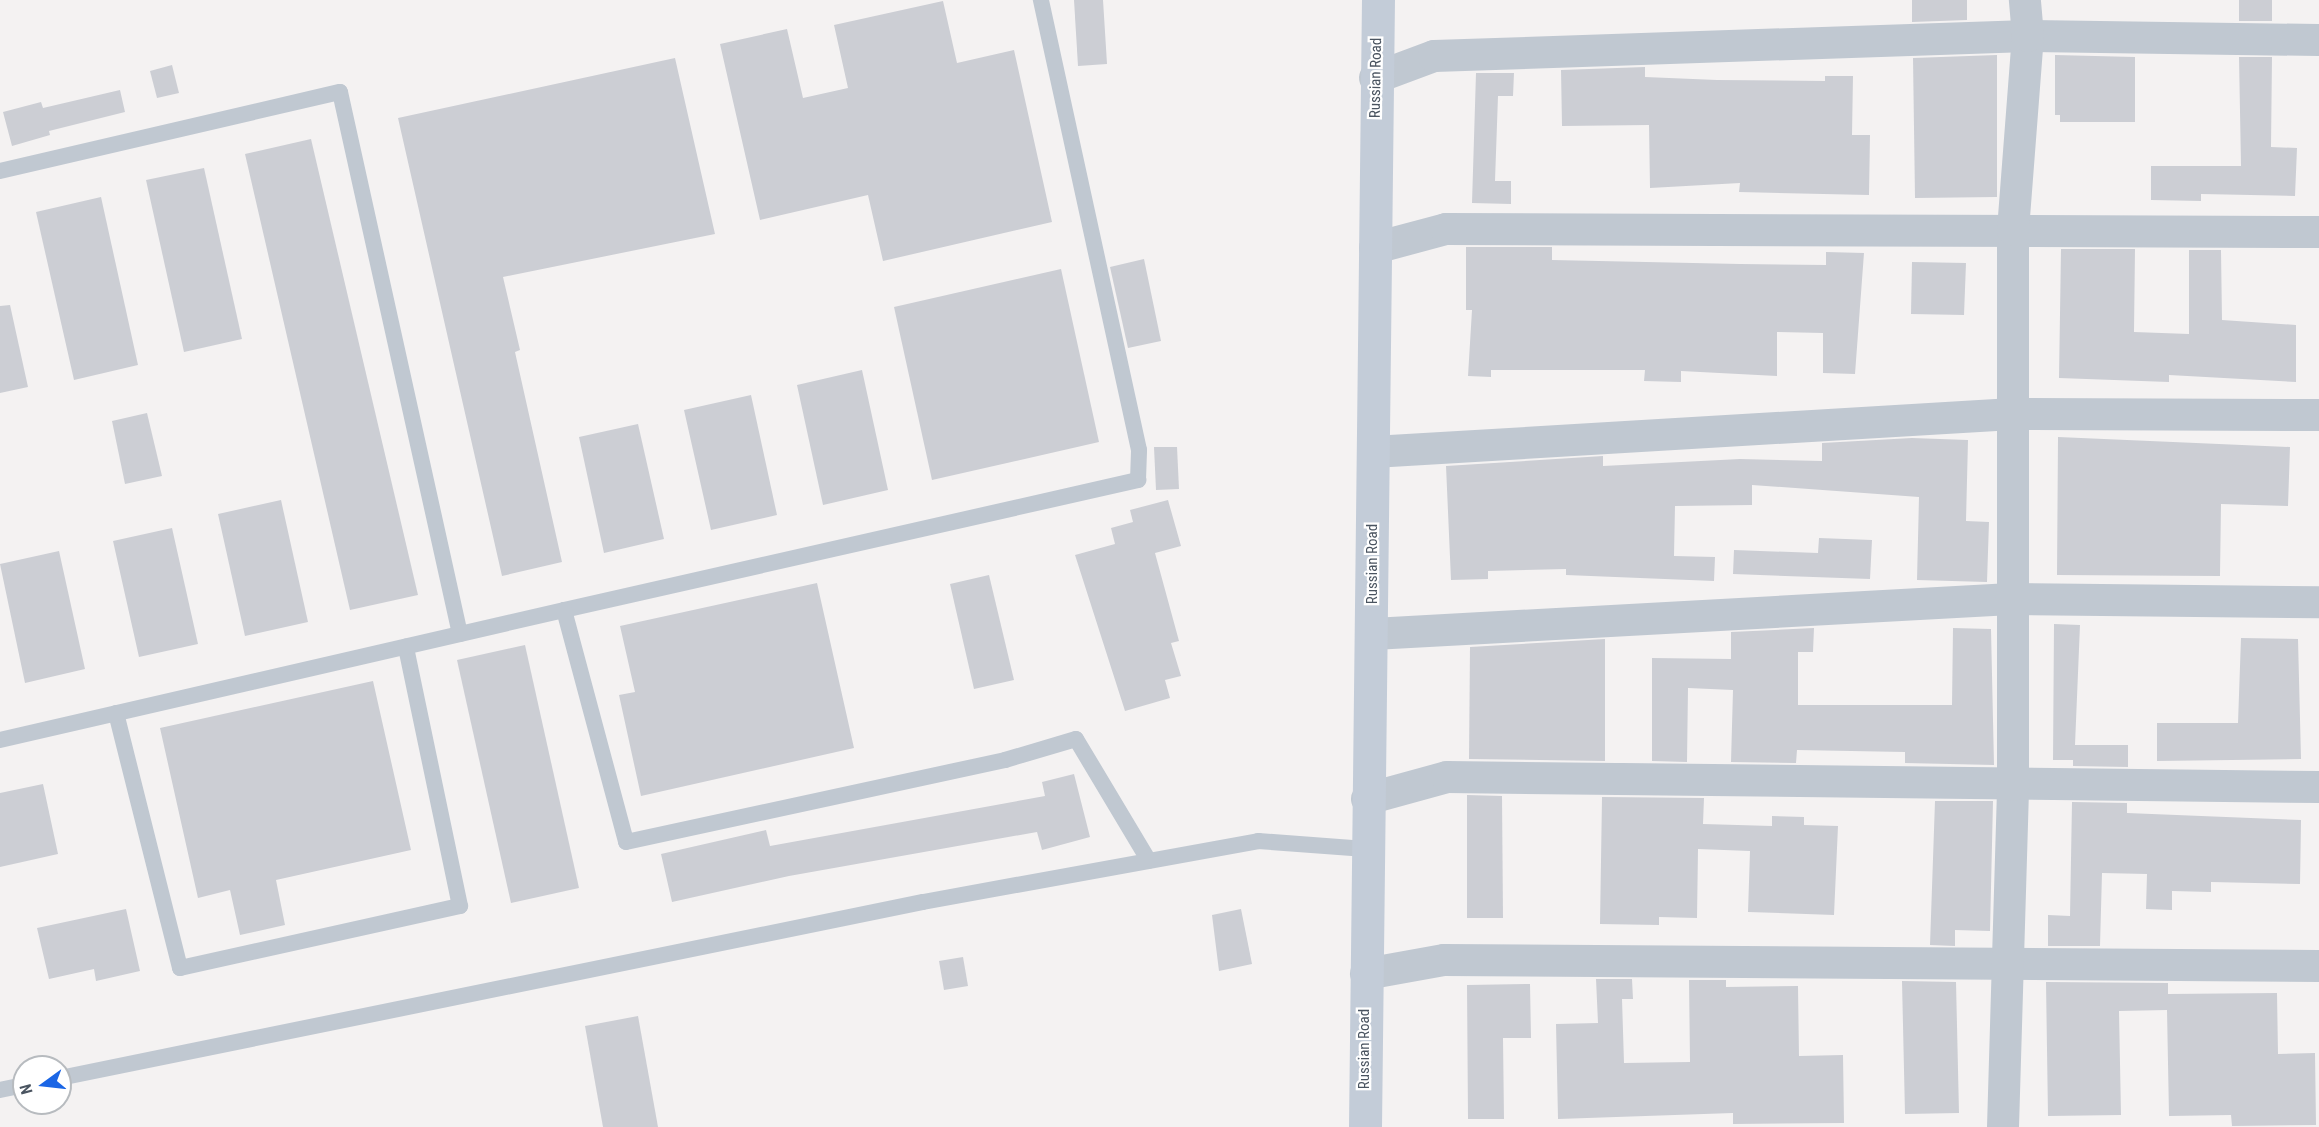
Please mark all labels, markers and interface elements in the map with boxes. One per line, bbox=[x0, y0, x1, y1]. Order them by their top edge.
street label: Russian Road bbox=[1366, 38, 1386, 118]
street label: Russian Road bbox=[1364, 524, 1382, 604]
street label: Russian Road bbox=[1356, 1009, 1374, 1089]
north arrow bbox=[12, 1055, 72, 1115]
text: N bbox=[16, 1082, 37, 1096]

